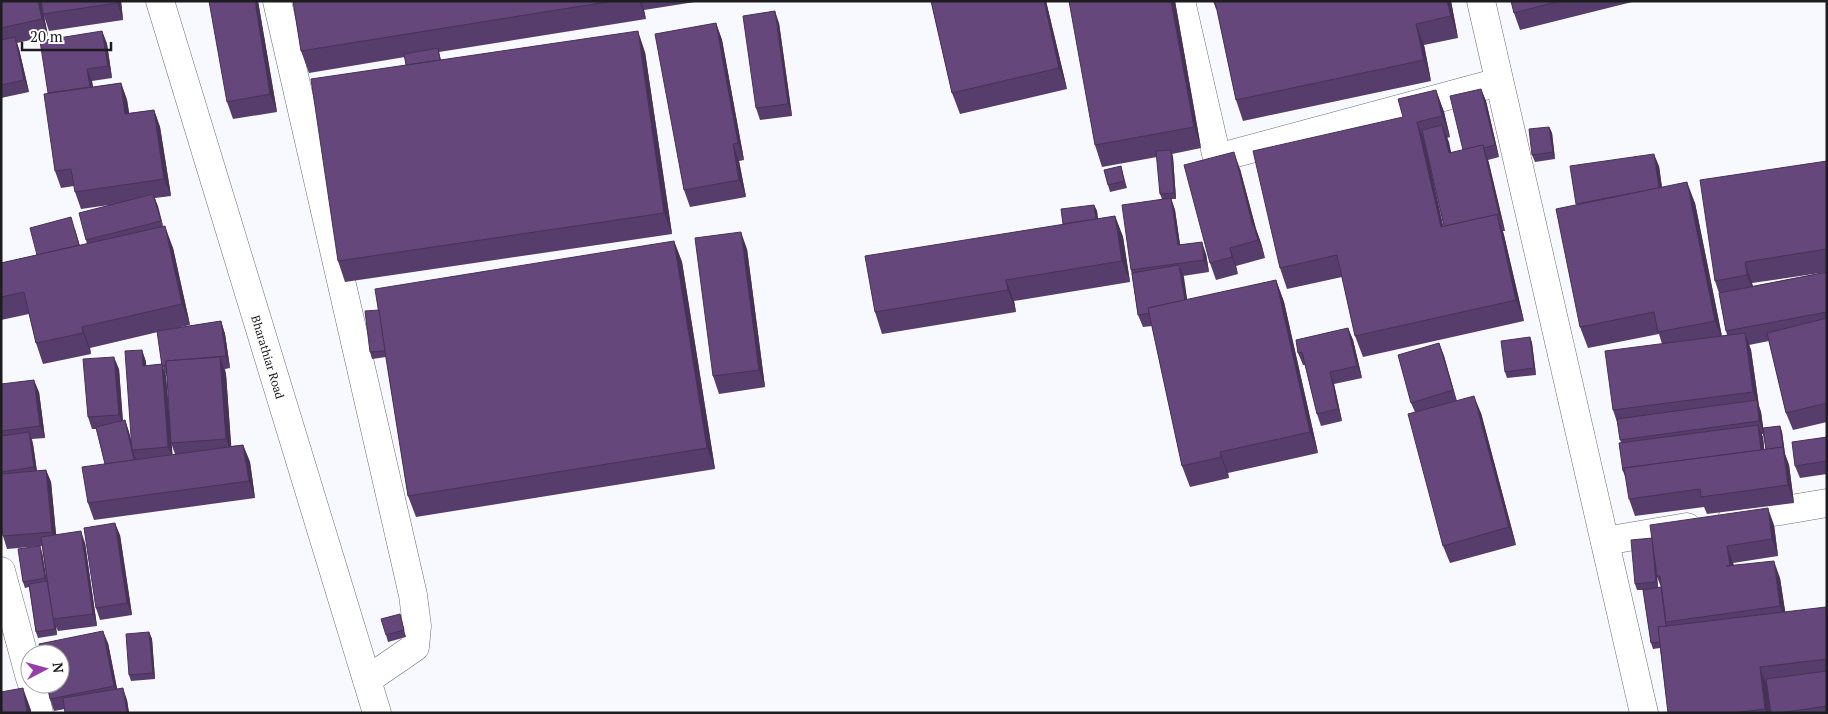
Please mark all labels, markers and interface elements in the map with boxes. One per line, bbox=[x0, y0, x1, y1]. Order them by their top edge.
scale bar bbox=[22, 20, 111, 52]
text: 20 m bbox=[30, 26, 63, 46]
street label: Bharathiar Road bbox=[249, 313, 288, 401]
north arrow bbox=[20, 644, 70, 694]
text: N bbox=[48, 661, 68, 674]

